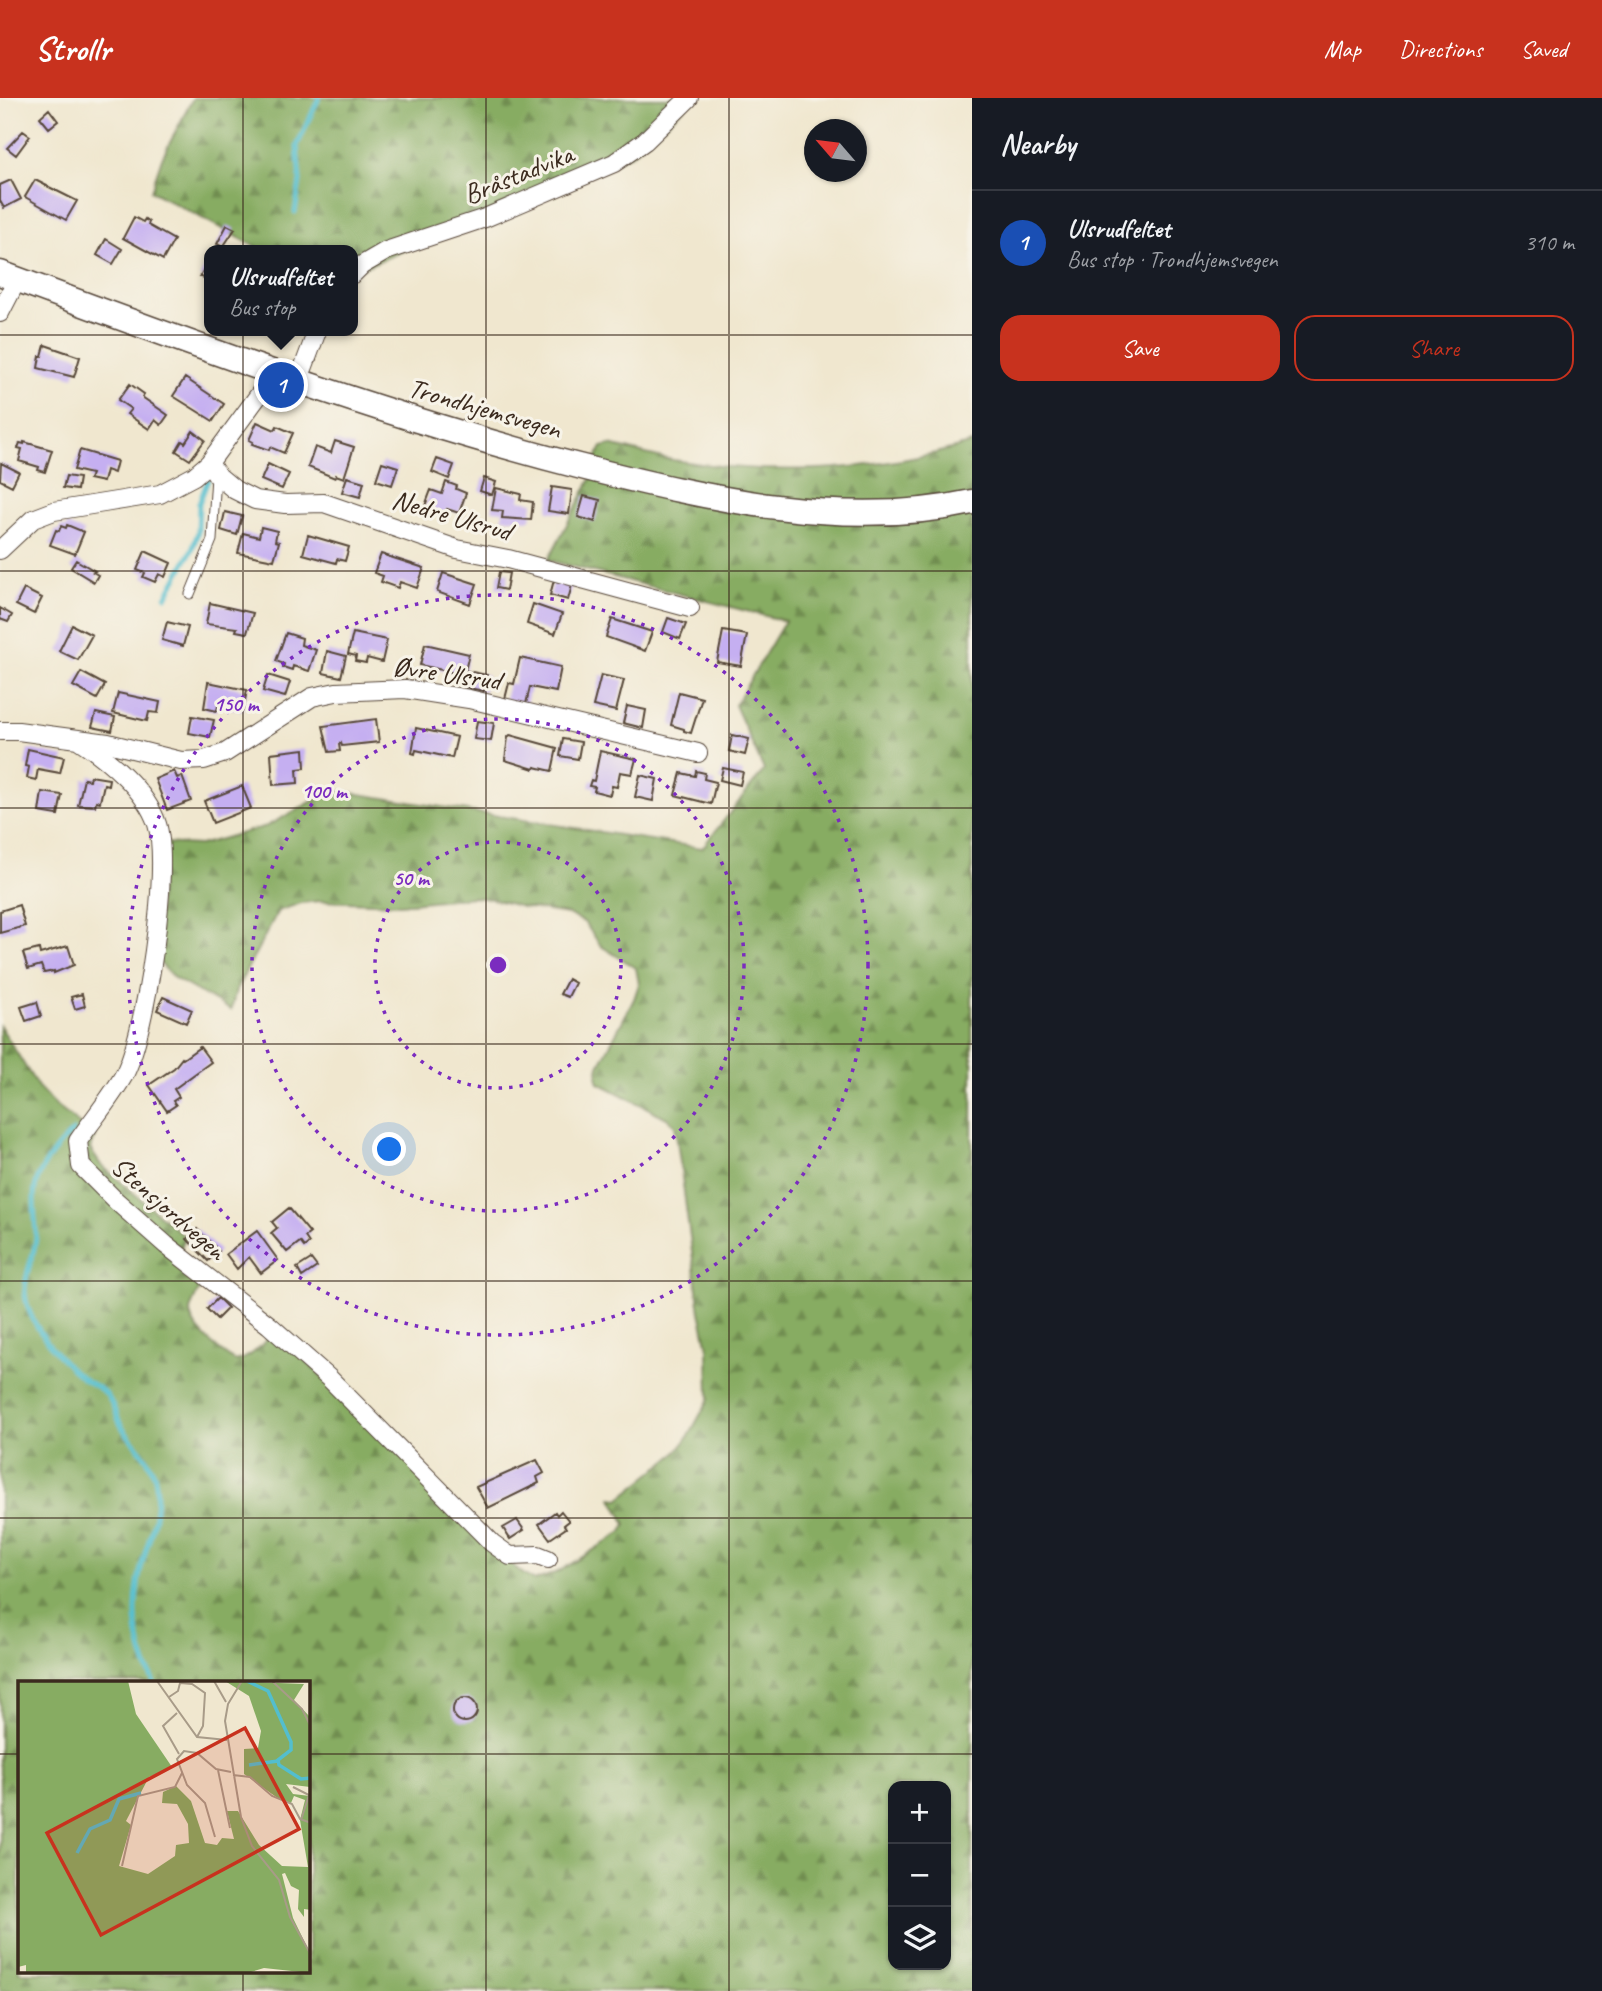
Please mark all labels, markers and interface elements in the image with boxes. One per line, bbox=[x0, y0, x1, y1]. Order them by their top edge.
text: Strollr bbox=[35, 28, 110, 70]
text: Map bbox=[1324, 34, 1361, 64]
text: Directions bbox=[1399, 34, 1482, 64]
text: Saved bbox=[1520, 34, 1567, 64]
north arrow bbox=[804, 119, 867, 182]
text: Nearby bbox=[1000, 125, 1076, 163]
street label: Bråstadvika bbox=[458, 135, 580, 212]
text: Ulsrudfeltet bbox=[1067, 212, 1170, 245]
text: 1 bbox=[1018, 228, 1028, 257]
text: 310 m bbox=[1525, 228, 1574, 257]
popup bbox=[204, 245, 358, 336]
text: Bus stop · Trondhjemsvegen bbox=[1067, 245, 1278, 274]
text: Ulsrudfeltet bbox=[229, 260, 333, 293]
text: Bus stop bbox=[229, 293, 295, 322]
button: Save bbox=[1000, 315, 1280, 381]
button: Share bbox=[1294, 315, 1574, 381]
pin: 1 bbox=[258, 359, 304, 411]
street label: Trondhjemsvegen bbox=[405, 370, 567, 447]
street label: Nedre Ulsrud bbox=[388, 481, 519, 550]
street label: Øvre Ulsrud bbox=[391, 648, 507, 698]
text: 150 m bbox=[213, 691, 261, 717]
text: 100 m bbox=[301, 778, 349, 804]
text: 50 m bbox=[393, 865, 431, 891]
centre of rings bbox=[486, 953, 510, 977]
your location bbox=[372, 1132, 406, 1166]
street label: Stensjordvegen bbox=[104, 1148, 235, 1268]
inset map bbox=[18, 1681, 310, 1974]
map controls bbox=[888, 1781, 951, 1970]
button: + bbox=[888, 1781, 951, 1844]
button: − bbox=[888, 1844, 951, 1907]
button: layers bbox=[888, 1907, 951, 1970]

